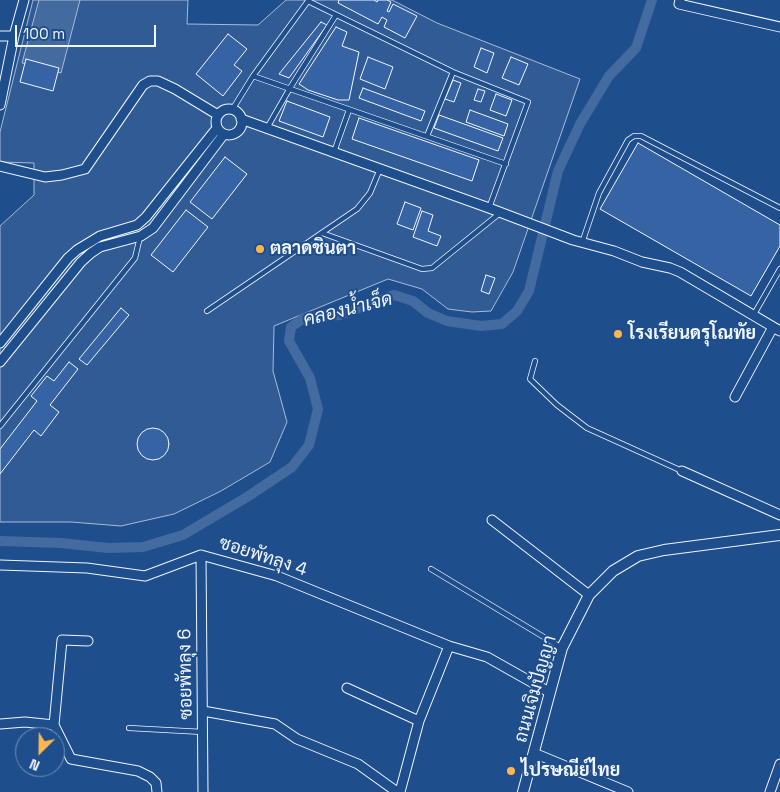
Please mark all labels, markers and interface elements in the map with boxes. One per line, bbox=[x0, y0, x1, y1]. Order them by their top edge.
scale bar bbox=[18, 15, 159, 47]
text: 100 m bbox=[23, 24, 65, 43]
place label: ตลาดชินตา bbox=[270, 238, 356, 260]
marker: ตลาดชินตา bbox=[254, 243, 266, 255]
water label: คลองน้ำเจ็ด bbox=[301, 288, 395, 332]
place label: โรงเรียนดรุโณทัย bbox=[628, 323, 756, 345]
marker: โรงเรียนดรุโณทัย bbox=[612, 328, 624, 340]
street label: ซอยพัทลุง 4 bbox=[216, 533, 310, 581]
street label: ซอยพัทลุง 6 bbox=[174, 628, 198, 720]
street label: ถนนเจิมปัญญา bbox=[510, 633, 562, 745]
north arrow bbox=[15, 727, 65, 777]
text: N bbox=[27, 755, 42, 775]
place label: ไปรษณีย์ไทย bbox=[521, 760, 620, 782]
marker: ไปรษณีย์ไทย bbox=[505, 765, 517, 777]

